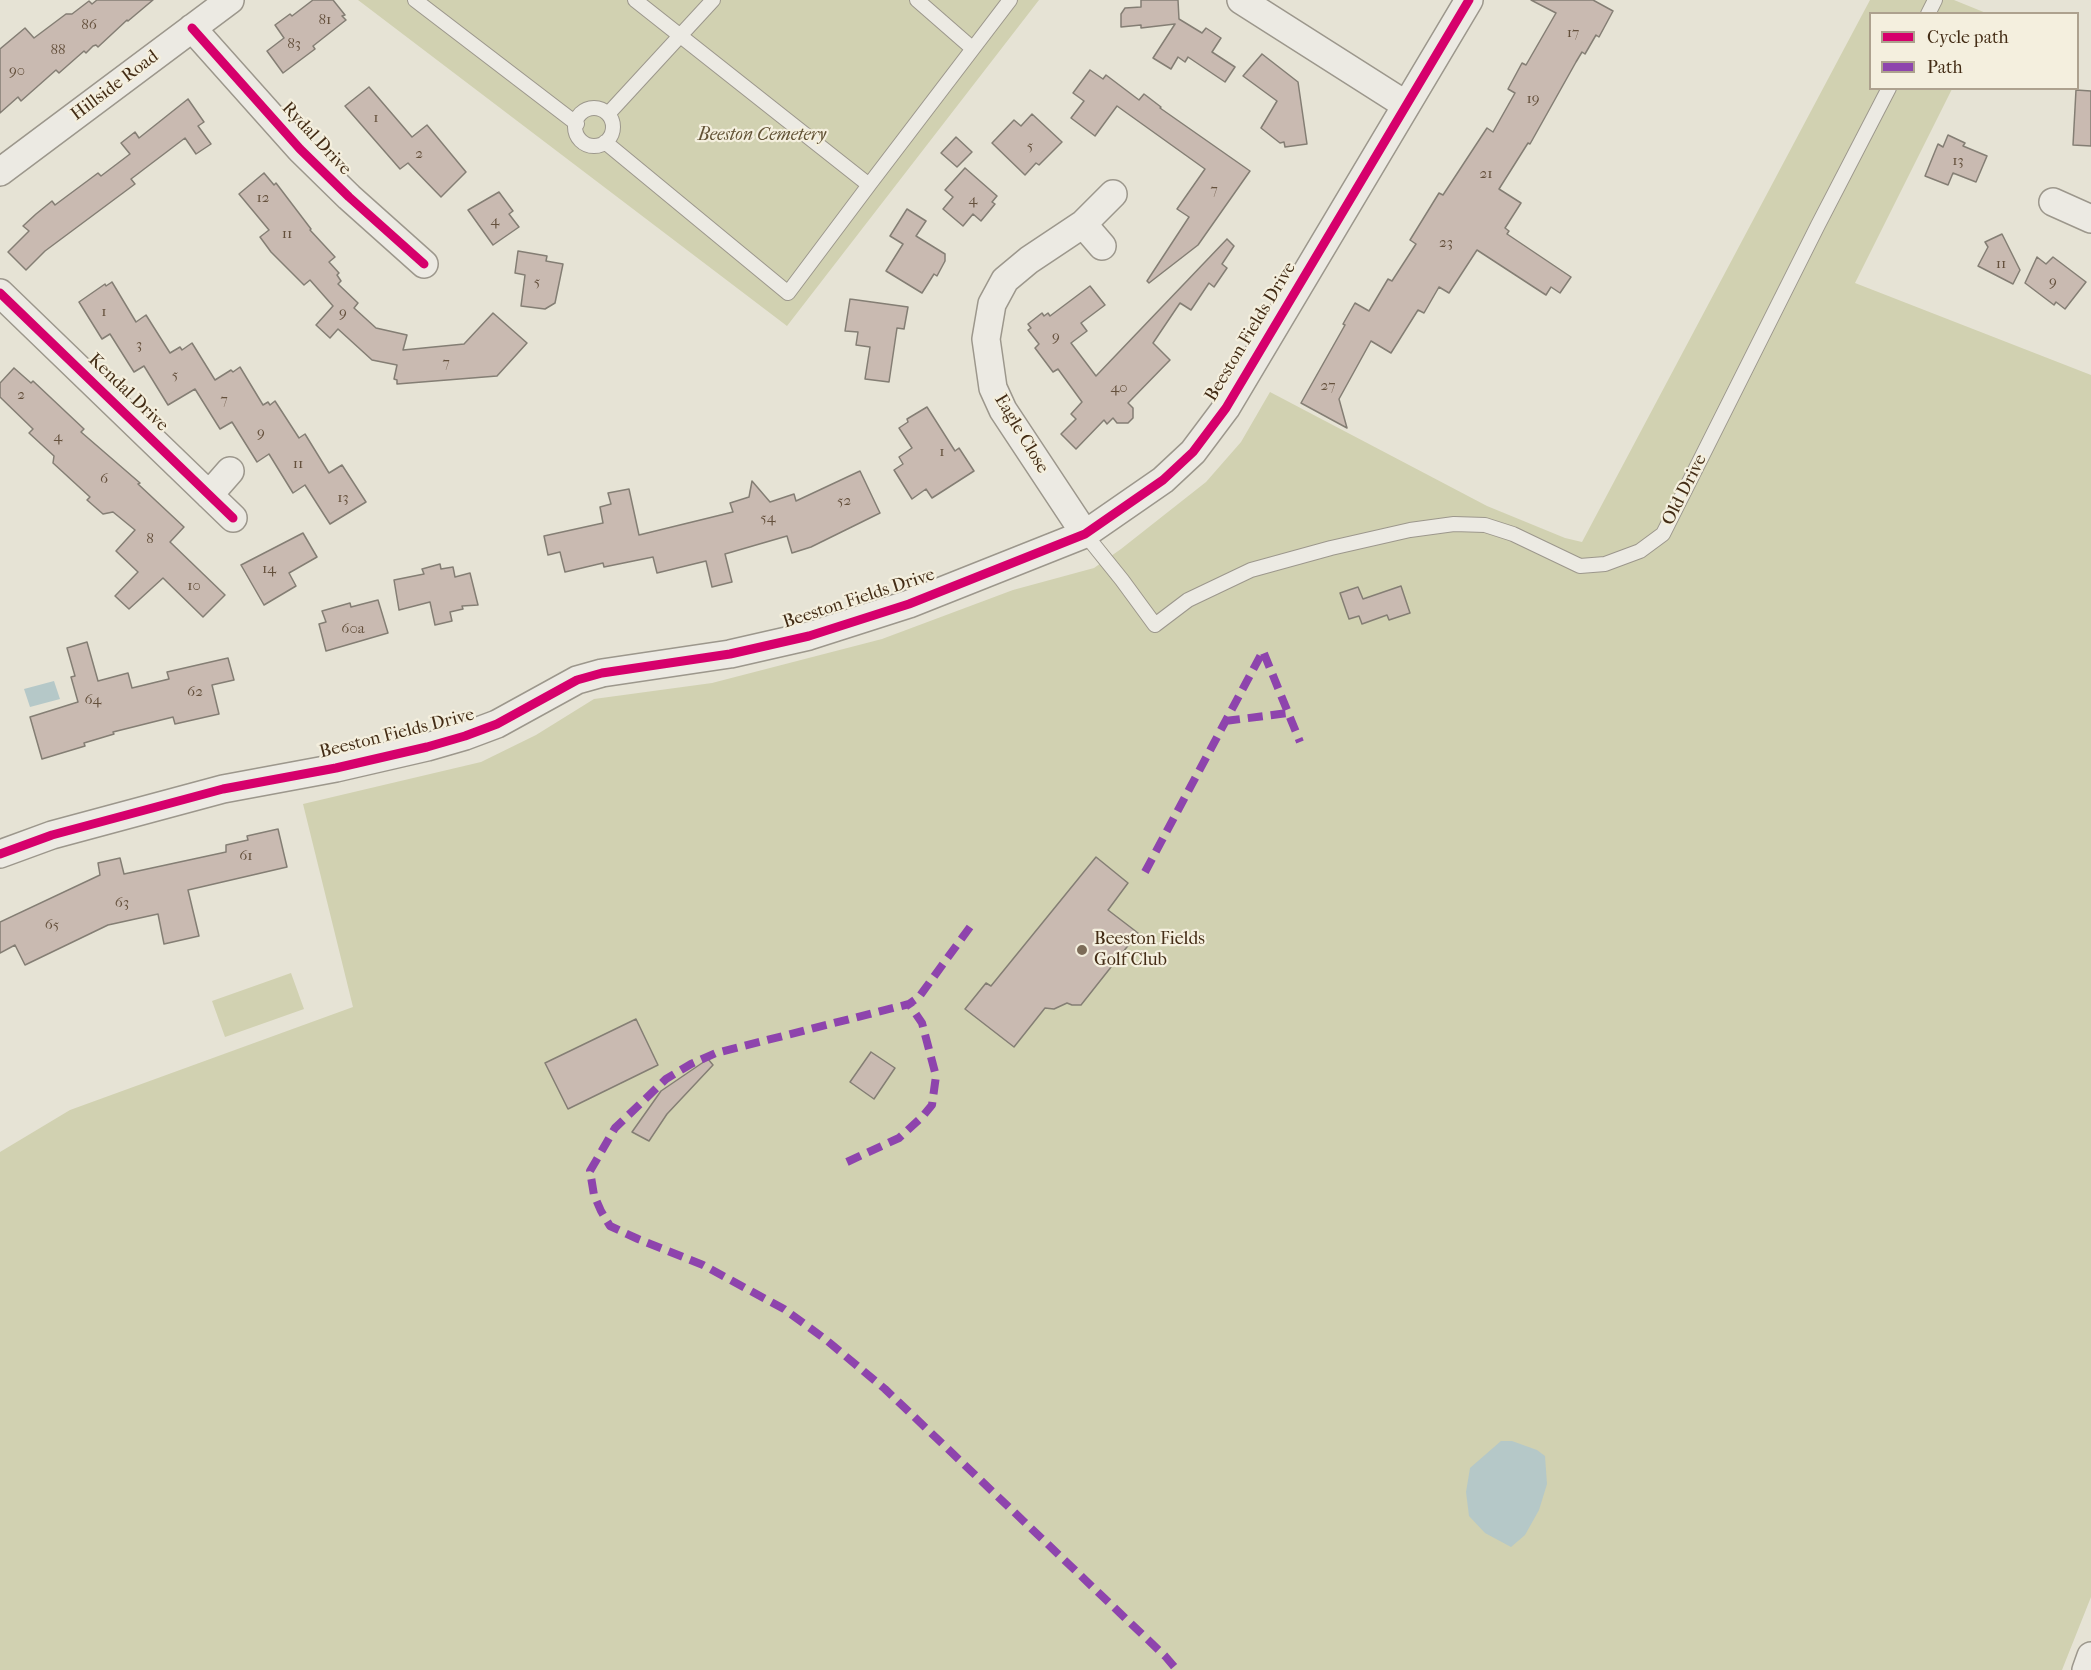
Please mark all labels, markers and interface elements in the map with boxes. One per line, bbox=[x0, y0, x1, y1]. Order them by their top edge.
house number: 81 bbox=[319, 11, 331, 29]
legend bbox=[1869, 12, 2079, 90]
house number: 86 bbox=[81, 16, 97, 34]
house number: 17 bbox=[1567, 24, 1579, 42]
text: Cycle path bbox=[1927, 27, 2008, 48]
house number: 83 bbox=[287, 35, 301, 53]
house number: 88 bbox=[50, 41, 66, 59]
street label: Hillside Road bbox=[67, 46, 163, 126]
text: Path bbox=[1927, 57, 1963, 78]
house number: 90 bbox=[9, 62, 25, 80]
house number: 19 bbox=[1526, 90, 1540, 108]
street label: Rydal Drive bbox=[277, 98, 355, 180]
house number: 1 bbox=[373, 109, 379, 127]
park label: Beeston Cemetery bbox=[698, 125, 826, 147]
house number: 5 bbox=[1027, 137, 1033, 155]
house number: 2 bbox=[415, 145, 423, 163]
house number: 13 bbox=[1952, 152, 1964, 170]
house number: 21 bbox=[1479, 165, 1493, 183]
house number: 7 bbox=[1210, 181, 1218, 199]
house number: 12 bbox=[256, 189, 270, 207]
house number: 4 bbox=[969, 191, 977, 209]
house number: 4 bbox=[491, 212, 499, 230]
house number: 11 bbox=[282, 225, 292, 243]
house number: 23 bbox=[1439, 234, 1453, 252]
house number: 11 bbox=[1996, 255, 2006, 273]
street label: Beeston Fields Drive bbox=[1201, 258, 1301, 406]
house number: 5 bbox=[534, 273, 540, 291]
house number: 9 bbox=[2049, 273, 2057, 291]
house number: 1 bbox=[101, 303, 107, 321]
house number: 9 bbox=[339, 304, 347, 322]
house number: 9 bbox=[1052, 328, 1060, 346]
house number: 3 bbox=[136, 336, 142, 354]
street label: Kendal Drive bbox=[83, 349, 173, 437]
house number: 7 bbox=[442, 354, 450, 372]
house number: 5 bbox=[172, 366, 178, 384]
house number: 27 bbox=[1321, 377, 1335, 395]
house number: 40 bbox=[1110, 379, 1128, 397]
house number: 2 bbox=[17, 386, 25, 404]
house number: 7 bbox=[220, 391, 228, 409]
street label: Eagle Close bbox=[989, 391, 1053, 477]
house number: 9 bbox=[257, 424, 265, 442]
house number: 4 bbox=[54, 428, 62, 446]
house number: 1 bbox=[939, 443, 945, 461]
street label: Old Drive bbox=[1658, 451, 1712, 529]
house number: 11 bbox=[293, 455, 303, 473]
house number: 6 bbox=[100, 470, 108, 488]
house number: 13 bbox=[337, 489, 349, 507]
house number: 52 bbox=[837, 492, 851, 510]
house number: 54 bbox=[760, 509, 776, 527]
house number: 8 bbox=[146, 530, 154, 548]
house number: 14 bbox=[262, 560, 276, 578]
street label: Beeston Fields Drive bbox=[780, 564, 938, 634]
house number: 10 bbox=[187, 577, 201, 595]
house number: 60a bbox=[341, 620, 365, 638]
house number: 62 bbox=[187, 683, 203, 701]
house number: 64 bbox=[85, 691, 101, 709]
street label: Beeston Fields Drive bbox=[317, 704, 477, 764]
house number: 61 bbox=[239, 847, 253, 865]
house number: 63 bbox=[115, 894, 129, 912]
house number: 65 bbox=[45, 916, 59, 934]
place label: Beeston Fields Golf Club bbox=[1094, 929, 1205, 972]
marker: Beeston Fields Golf Club bbox=[1075, 943, 1089, 957]

